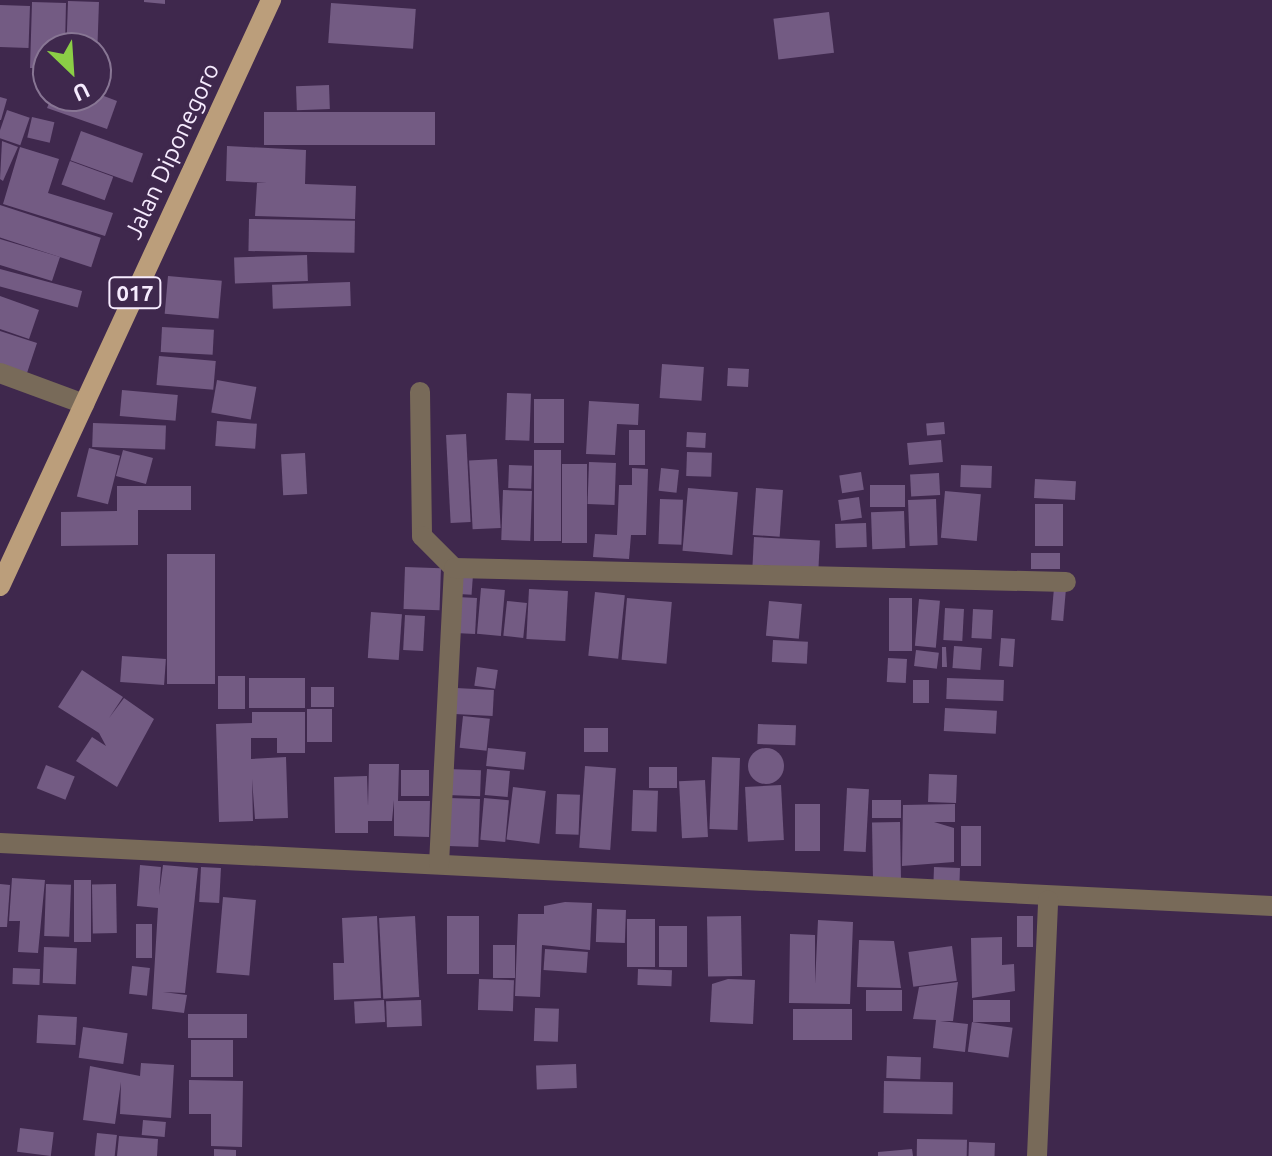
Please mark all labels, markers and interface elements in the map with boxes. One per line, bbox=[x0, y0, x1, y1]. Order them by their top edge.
north arrow bbox=[32, 32, 112, 112]
street label: Jalan Diponegoro bbox=[119, 58, 225, 244]
text: U bbox=[69, 78, 94, 107]
road number: 017 bbox=[107, 275, 163, 311]

